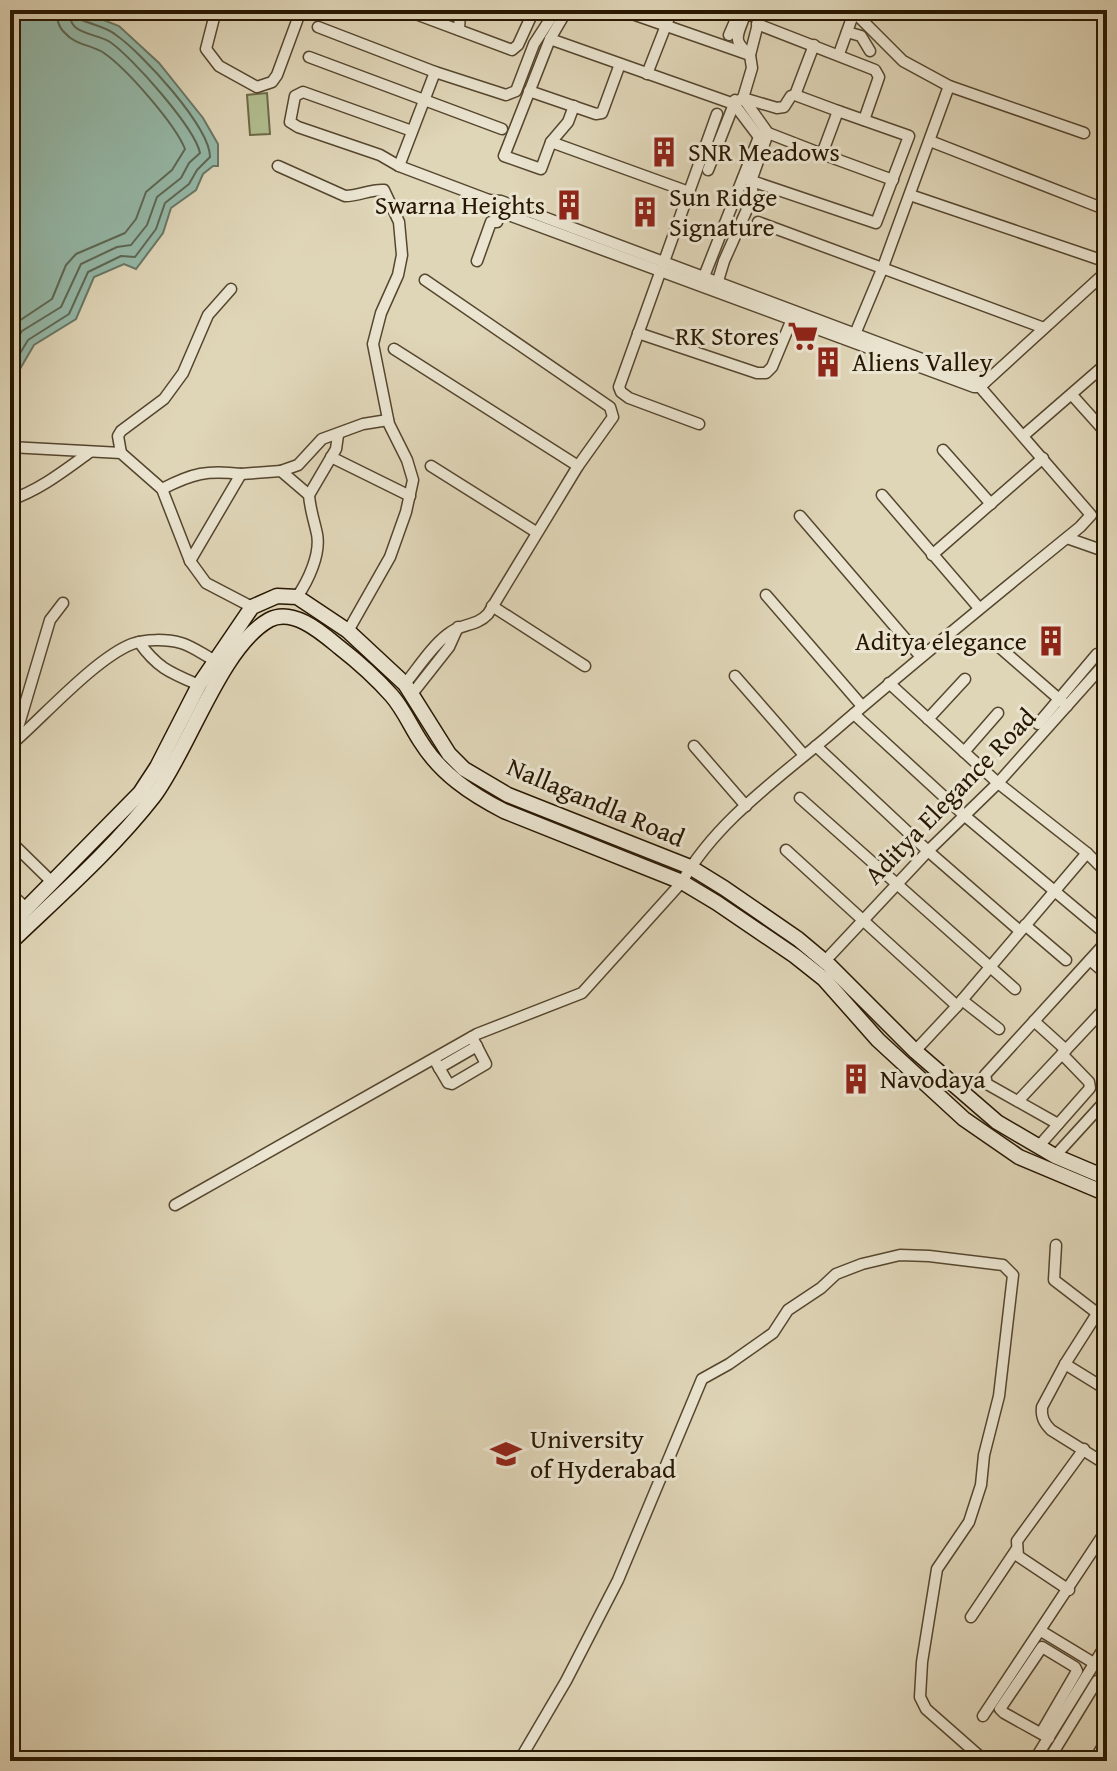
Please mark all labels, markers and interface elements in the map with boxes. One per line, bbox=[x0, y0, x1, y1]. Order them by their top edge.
place label: SNR Meadows bbox=[688, 132, 840, 171]
building icon: SNR Meadows bbox=[647, 135, 681, 169]
place label: Sun Ridge Signature bbox=[669, 177, 777, 246]
place label: Swarna Heights bbox=[375, 185, 545, 224]
building icon: Swarna Heights bbox=[552, 188, 586, 222]
building icon: Sun Ridge Signature bbox=[628, 195, 662, 229]
place label: RK Stores bbox=[675, 316, 779, 355]
supermarket icon: RK Stores bbox=[786, 319, 820, 353]
place label: Aliens Valley bbox=[852, 342, 993, 381]
building icon: Aliens Valley bbox=[811, 345, 845, 379]
place label: Aditya elegance bbox=[855, 621, 1027, 660]
building icon: Aditya elegance bbox=[1034, 624, 1068, 658]
street label: Aditya Elegance Road bbox=[855, 698, 1045, 893]
street label: Nallagandla Road bbox=[501, 747, 691, 857]
place label: Navodaya bbox=[880, 1059, 986, 1098]
building icon: Navodaya bbox=[839, 1062, 873, 1096]
place label: University of Hyderabad bbox=[530, 1419, 676, 1488]
school or university icon: University of Hyderabad bbox=[489, 1437, 523, 1471]

